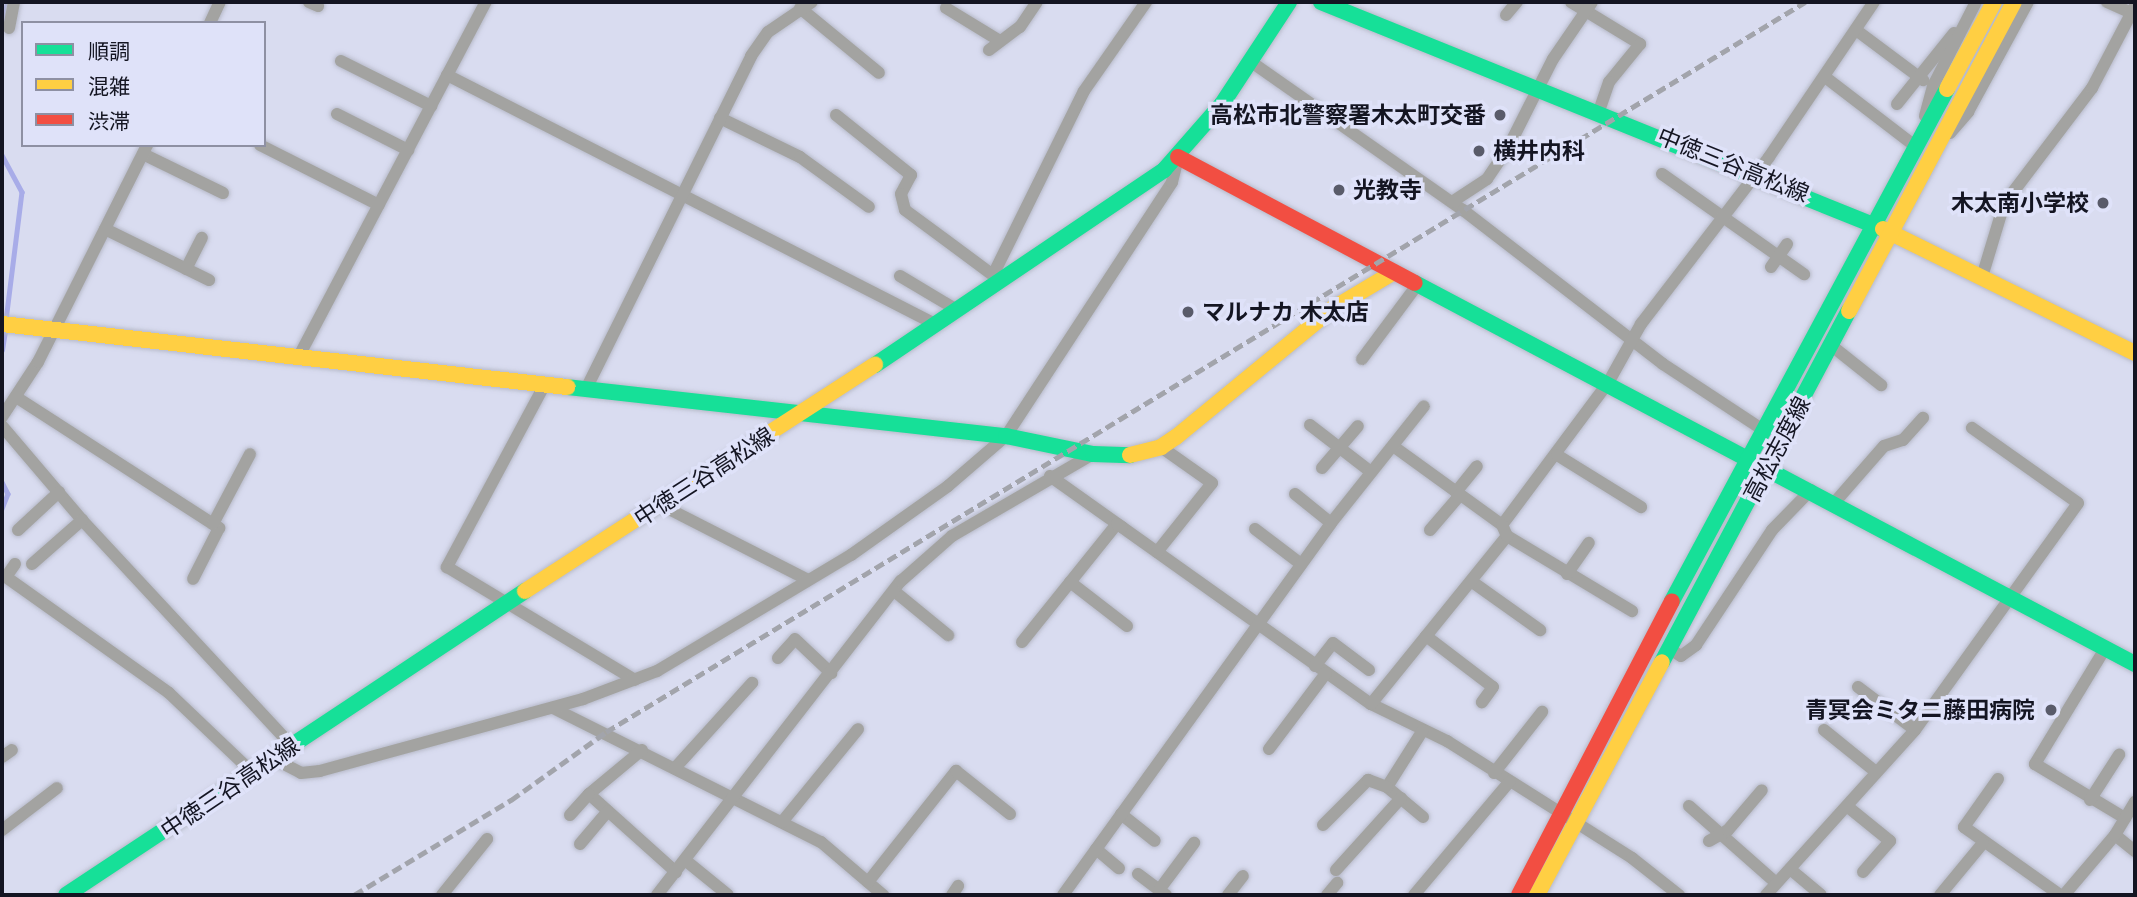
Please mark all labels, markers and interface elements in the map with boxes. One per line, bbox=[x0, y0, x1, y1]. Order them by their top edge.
legend bbox=[21, 21, 266, 147]
text: 順調 bbox=[88, 38, 130, 65]
text: 混雑 bbox=[88, 73, 130, 100]
place label: 高松市北警察署木太町交番 bbox=[1210, 101, 1486, 129]
marker: 高松市北警察署木太町交番 bbox=[1492, 107, 1508, 123]
text: 渋滞 bbox=[88, 108, 130, 135]
street label: 中徳三谷高松線 bbox=[1653, 122, 1813, 208]
place label: 横井内科 bbox=[1493, 137, 1585, 165]
marker: 横井内科 bbox=[1471, 143, 1487, 159]
place label: 光教寺 bbox=[1353, 176, 1422, 204]
marker: 光教寺 bbox=[1331, 182, 1347, 198]
place label: 木太南小学校 bbox=[1951, 189, 2089, 217]
marker: 木太南小学校 bbox=[2095, 195, 2111, 211]
place label: マルナカ 木太店 bbox=[1202, 298, 1369, 326]
marker: マルナカ 木太店 bbox=[1180, 304, 1196, 320]
street label: 高松志度線 bbox=[1738, 392, 1816, 506]
street label: 中徳三谷高松線 bbox=[629, 422, 779, 532]
place label: 青冥会ミタニ藤田病院 bbox=[1805, 696, 2035, 724]
marker: 青冥会ミタニ藤田病院 bbox=[2041, 700, 2061, 720]
street label: 中徳三谷高松線 bbox=[156, 732, 304, 844]

